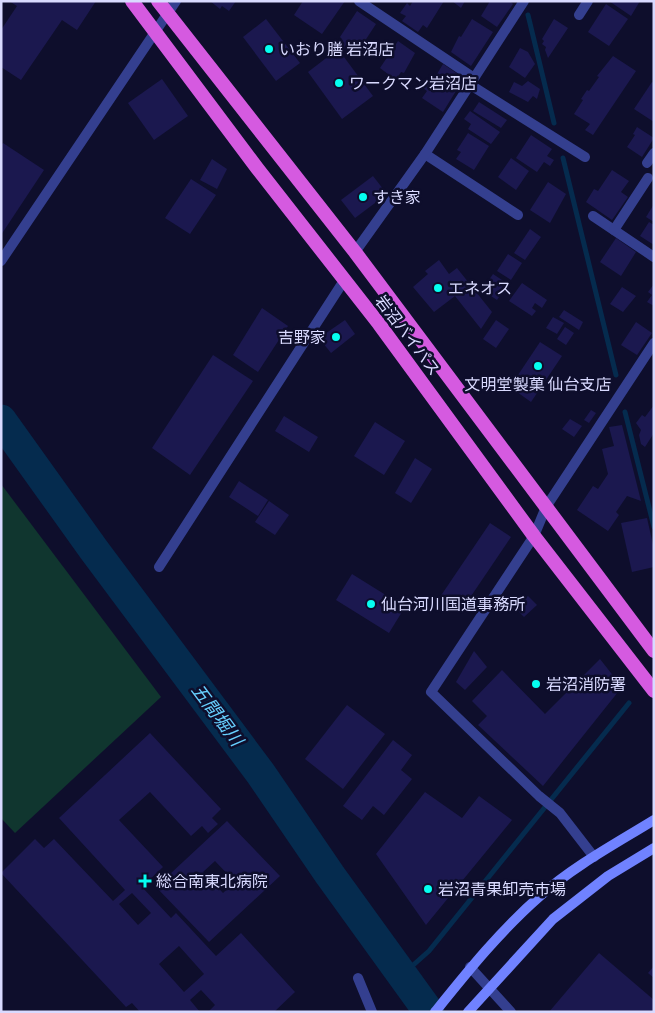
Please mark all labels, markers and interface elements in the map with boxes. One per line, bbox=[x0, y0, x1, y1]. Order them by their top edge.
place label: いおり膳 岩沼店 bbox=[279, 38, 394, 60]
marker: いおり膳 岩沼店 bbox=[263, 43, 275, 55]
place label: ワークマン岩沼店 bbox=[349, 72, 477, 94]
marker: ワークマン岩沼店 bbox=[333, 77, 345, 89]
place label: すき家 bbox=[373, 186, 421, 208]
marker: すき家 bbox=[357, 191, 369, 203]
place label: エネオス bbox=[448, 277, 512, 299]
marker: エネオス bbox=[432, 282, 444, 294]
street label: 岩沼バイパス bbox=[370, 290, 446, 380]
place label: 吉野家 bbox=[278, 326, 326, 348]
marker: 吉野家 bbox=[330, 331, 342, 343]
marker: 文明堂製菓 仙台支店 bbox=[532, 360, 544, 372]
place label: 文明堂製菓 仙台支店 bbox=[464, 373, 612, 395]
place label: 仙台河川国道事務所 bbox=[381, 593, 525, 615]
marker: 仙台河川国道事務所 bbox=[365, 598, 377, 610]
place label: 岩沼消防署 bbox=[546, 673, 626, 695]
water label: 五間堀川 bbox=[187, 678, 250, 752]
marker: 岩沼消防署 bbox=[530, 678, 542, 690]
place label: 総合南東北病院 bbox=[156, 870, 268, 892]
marker: 総合南東北病院 bbox=[138, 874, 152, 888]
place label: 岩沼青果卸売市場 bbox=[438, 878, 566, 900]
marker: 岩沼青果卸売市場 bbox=[422, 883, 434, 895]

